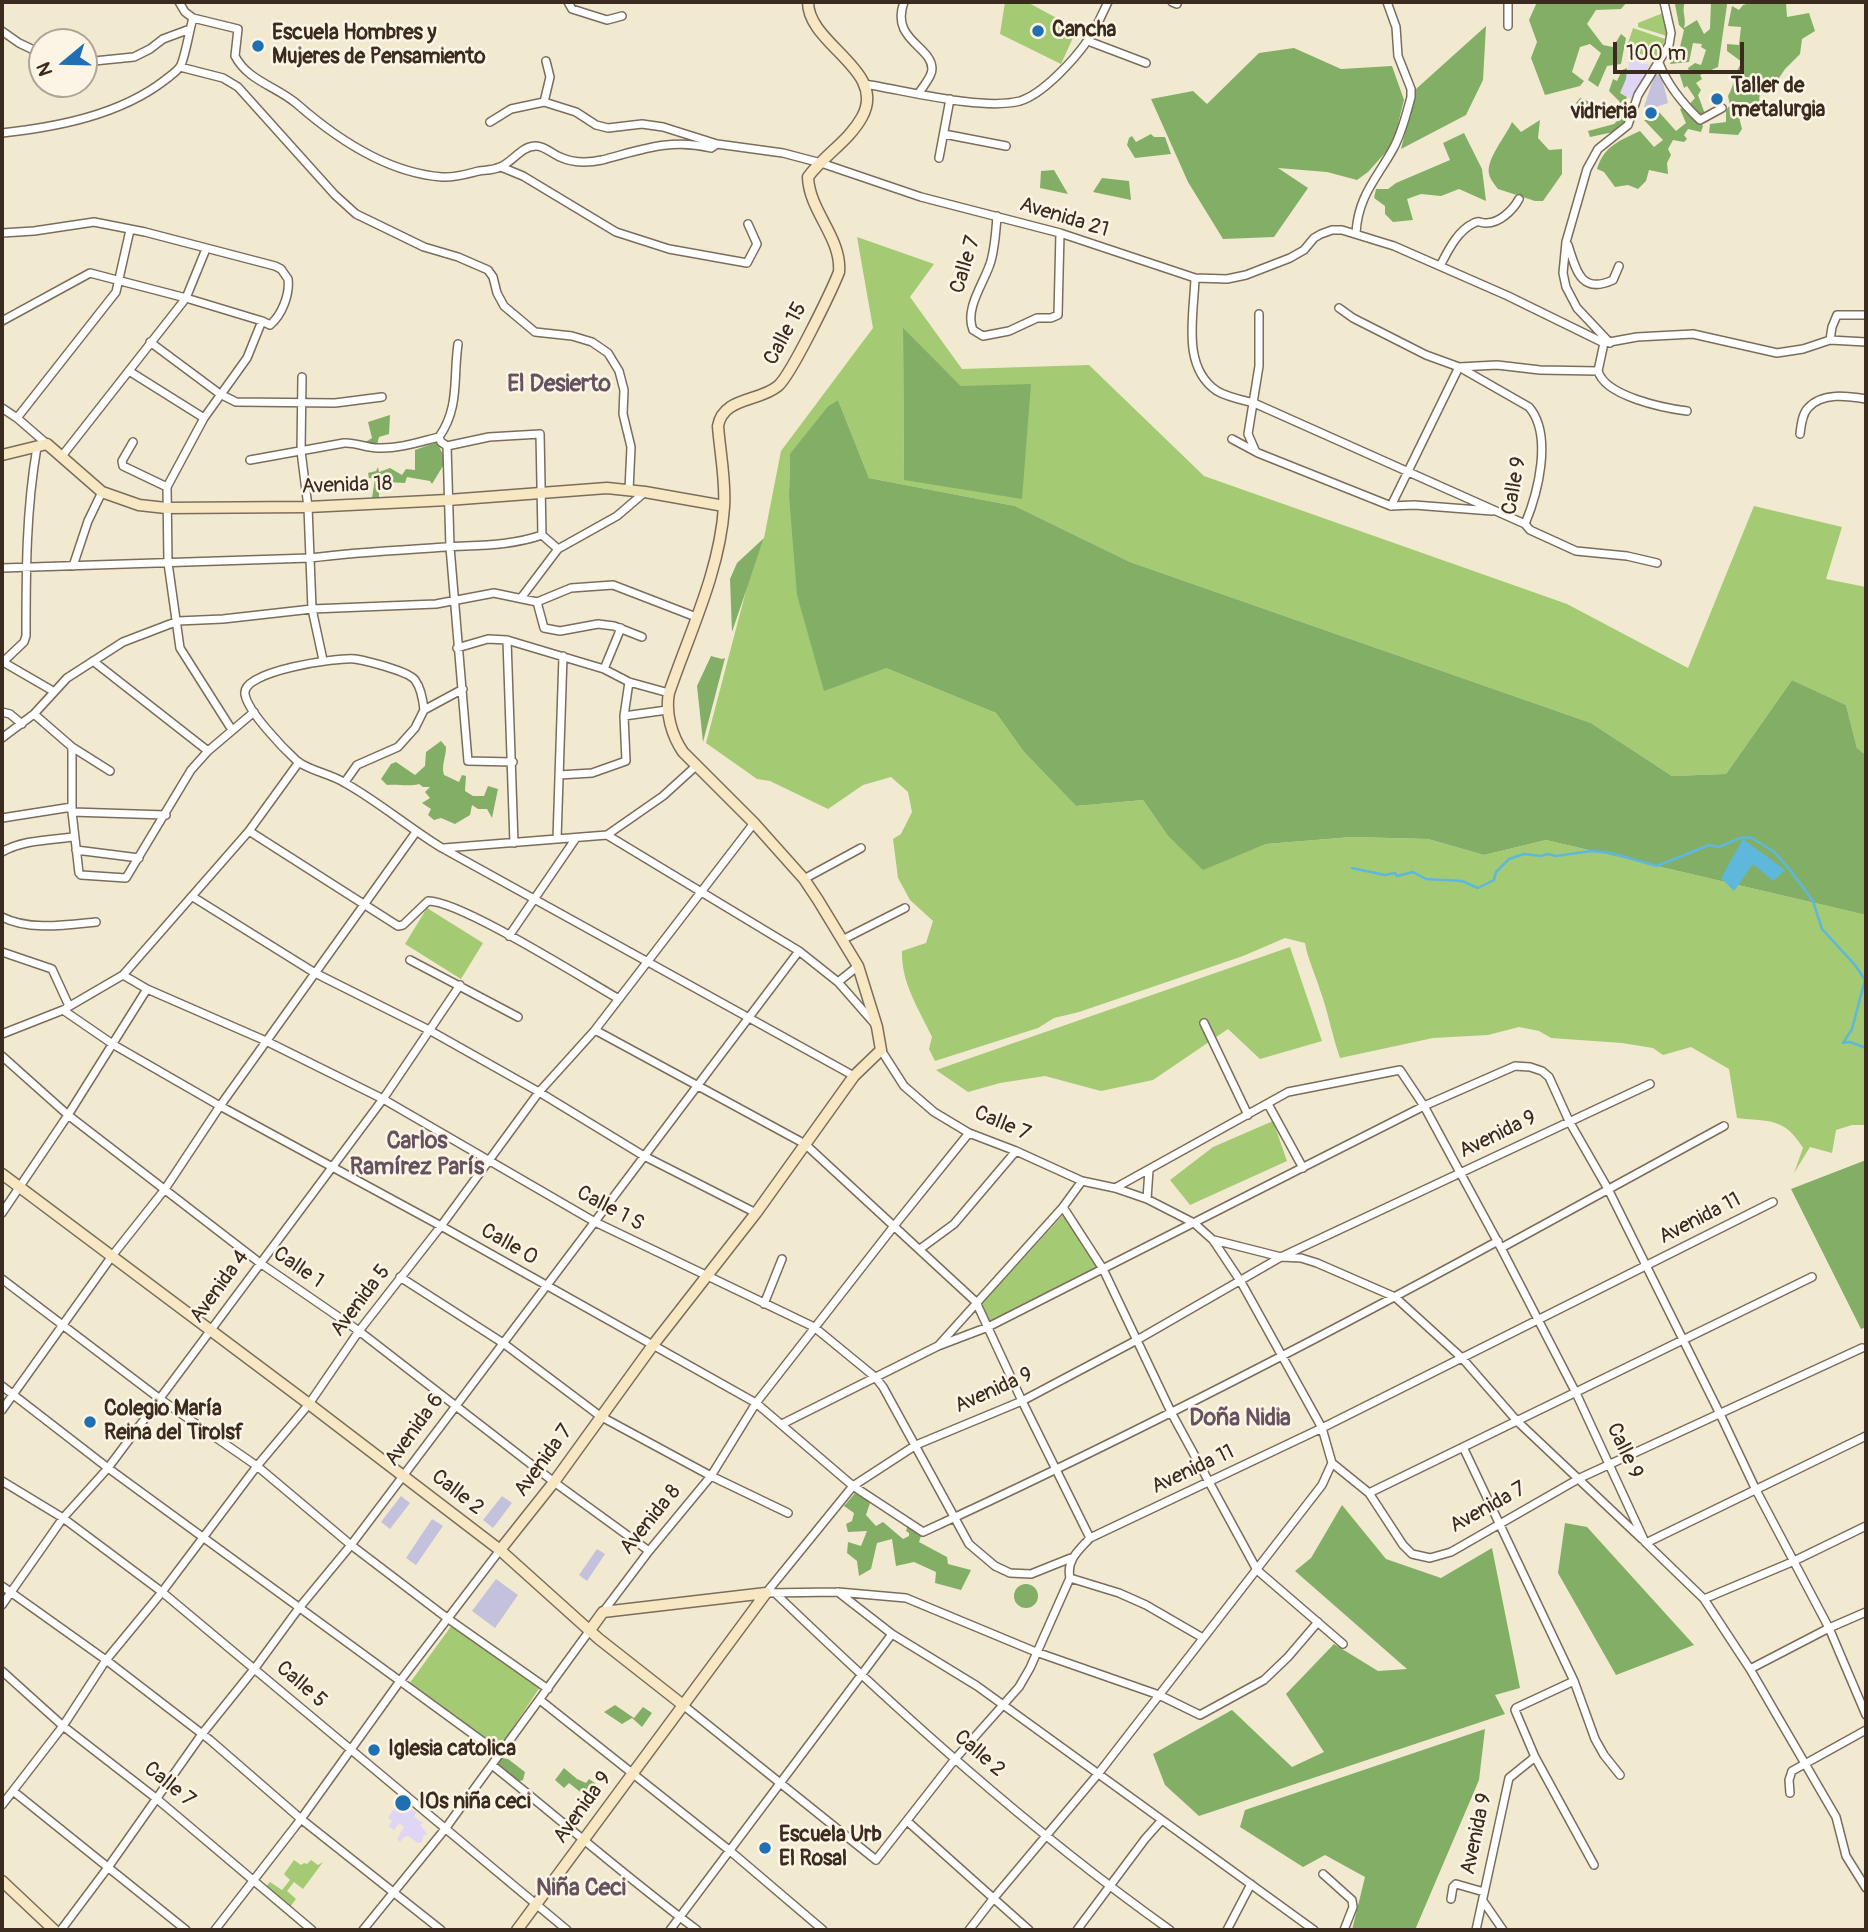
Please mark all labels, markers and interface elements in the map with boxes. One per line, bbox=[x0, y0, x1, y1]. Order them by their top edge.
place label: Cancha bbox=[1052, 18, 1116, 44]
place label: Escuela Hombres y Mujeres de Pensamiento bbox=[272, 21, 486, 71]
marker: Cancha bbox=[1030, 23, 1046, 39]
north arrow bbox=[28, 28, 98, 98]
scale bar bbox=[1616, 28, 1747, 72]
marker: Escuela Hombres y Mujeres de Pensamiento bbox=[250, 38, 266, 54]
text: 100 m bbox=[1626, 40, 1686, 67]
text: N bbox=[32, 59, 58, 79]
place label: Taller de metalurgia bbox=[1731, 74, 1825, 124]
marker: Taller de metalurgia bbox=[1709, 91, 1725, 107]
place label: vidrieria bbox=[1571, 100, 1637, 126]
marker: vidrieria bbox=[1643, 105, 1659, 121]
street label: Avenida 21 bbox=[1016, 193, 1112, 243]
street label: Calle 7 bbox=[945, 233, 987, 297]
street label: Calle 15 bbox=[759, 298, 813, 370]
district label: El Desierto bbox=[507, 371, 611, 399]
street label: Calle 9 bbox=[1498, 455, 1532, 517]
street label: Avenida 18 bbox=[301, 472, 393, 500]
street label: Calle 7 bbox=[970, 1101, 1034, 1147]
street label: Avenida 9 bbox=[1455, 1106, 1541, 1164]
district label: Carlos Ramírez París bbox=[350, 1128, 484, 1182]
street label: Calle 1 S bbox=[572, 1181, 648, 1237]
street label: Avenida 11 bbox=[1655, 1188, 1745, 1250]
street label: Calle 0 bbox=[476, 1219, 542, 1271]
street label: Calle 1 bbox=[268, 1242, 328, 1294]
street label: Avenida 4 bbox=[185, 1246, 255, 1328]
street label: Avenida 5 bbox=[326, 1260, 396, 1342]
street label: Avenida 9 bbox=[951, 1363, 1037, 1419]
street label: Avenida 6 bbox=[380, 1389, 450, 1471]
place label: Colegio María Reina del Tirolsf bbox=[104, 1397, 243, 1447]
district label: Doña Nidia bbox=[1189, 1405, 1291, 1433]
marker: Colegio María Reina del Tirolsf bbox=[82, 1414, 98, 1430]
street label: Calle 9 bbox=[1600, 1419, 1648, 1483]
street label: Avenida 7 bbox=[509, 1420, 579, 1502]
street label: Avenida 11 bbox=[1148, 1440, 1238, 1500]
street label: Calle 2 bbox=[426, 1465, 488, 1521]
street label: Avenida 7 bbox=[1446, 1477, 1530, 1539]
street label: Avenida 8 bbox=[615, 1480, 687, 1560]
street label: Calle 5 bbox=[270, 1656, 332, 1714]
street label: Calle 2 bbox=[948, 1725, 1010, 1783]
place label: Iglesia catolica bbox=[388, 1737, 516, 1763]
marker: Iglesia catolica bbox=[366, 1742, 382, 1758]
street label: Calle 7 bbox=[138, 1757, 200, 1813]
street label: Avenida 9 bbox=[548, 1767, 618, 1849]
place label: I0s niña ceci bbox=[419, 1790, 531, 1816]
street label: Avenida 9 bbox=[1456, 1791, 1498, 1877]
marker: I0s niña ceci bbox=[393, 1793, 413, 1813]
place label: Escuela Urb El Rosal bbox=[779, 1823, 882, 1873]
marker: Escuela Urb El Rosal bbox=[757, 1840, 773, 1856]
district label: Niña Ceci bbox=[536, 1875, 626, 1903]

